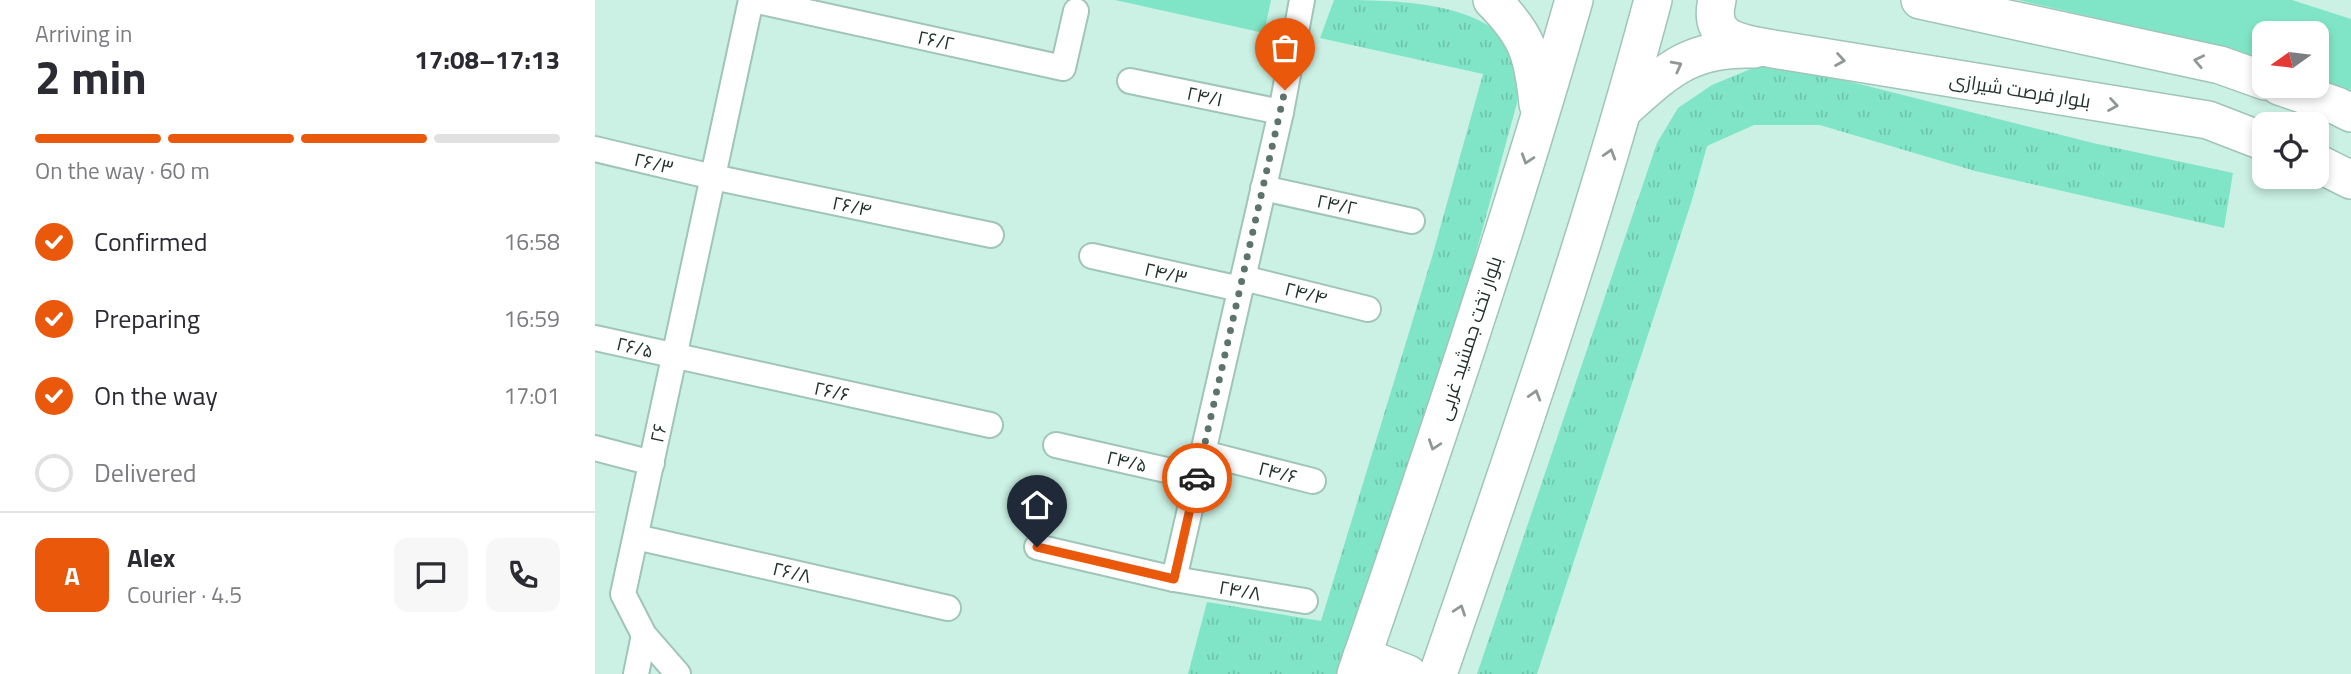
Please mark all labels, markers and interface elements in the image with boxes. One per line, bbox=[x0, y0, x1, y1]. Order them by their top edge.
text: Arriving in bbox=[35, 16, 132, 51]
pin bbox=[1255, 18, 1315, 90]
street label: ۲۶/۲ bbox=[915, 21, 957, 58]
north arrow bbox=[2252, 21, 2329, 98]
map controls bbox=[2252, 21, 2329, 189]
icon: bag bbox=[1266, 29, 1304, 67]
text: 17:08–17:13 bbox=[414, 40, 560, 79]
text: 2 min bbox=[35, 42, 147, 112]
one-way arrow bbox=[1834, 52, 1846, 67]
one-way arrow bbox=[2193, 55, 2205, 69]
one-way arrow bbox=[1670, 61, 1682, 74]
street label: بلوار فرصت شیرازی bbox=[1947, 64, 2093, 115]
street label: ۲۴/۱ bbox=[1184, 78, 1226, 113]
one-way arrow bbox=[2107, 97, 2119, 112]
button: locate bbox=[2252, 112, 2329, 189]
street label: ۲۶/۳ bbox=[631, 144, 677, 181]
one-way arrow bbox=[1602, 148, 1616, 161]
text: On the way · 60 m bbox=[35, 153, 210, 188]
one-way arrow bbox=[1521, 153, 1535, 165]
street label: ۲۴/۲ bbox=[1314, 185, 1360, 222]
street label: ۲۶/۴ bbox=[830, 187, 874, 224]
text: Confirmed bbox=[94, 222, 208, 261]
icon: check bbox=[35, 223, 73, 261]
text: 16:58 bbox=[503, 224, 560, 259]
street label: بلوار تخت جمشید غربی bbox=[1428, 252, 1509, 424]
street label: ۲۴/۳ bbox=[1142, 254, 1190, 292]
street label: ۲۴/۴ bbox=[1282, 273, 1331, 312]
text: Preparing bbox=[94, 299, 200, 338]
icon: check bbox=[35, 300, 73, 338]
text: 16:59 bbox=[503, 301, 560, 336]
street label: ۲۶/۵ bbox=[614, 328, 657, 365]
street label: ۲۶/۶ bbox=[811, 373, 853, 408]
text: On the way bbox=[94, 376, 218, 415]
icon: check bbox=[35, 377, 73, 415]
text: 17:01 bbox=[503, 378, 560, 413]
one-way arrow bbox=[1526, 389, 1541, 401]
street label: ۲۶ bbox=[641, 421, 674, 445]
one-way arrow bbox=[1427, 439, 1442, 451]
street label: ۲۴/۵ bbox=[1104, 442, 1150, 479]
courier bbox=[1162, 443, 1232, 513]
text: Delivered bbox=[94, 453, 197, 492]
street label: ۲۴/۶ bbox=[1255, 453, 1301, 490]
icon: car bbox=[1178, 459, 1216, 497]
pin bbox=[1007, 475, 1067, 547]
icon: home bbox=[1018, 486, 1056, 524]
text: Alex bbox=[127, 538, 175, 577]
button: chat bbox=[394, 538, 468, 612]
button: phone bbox=[486, 538, 560, 612]
street label: ۲۶/۸ bbox=[770, 553, 814, 590]
text: A bbox=[64, 556, 80, 595]
street label: ۲۴/۸ bbox=[1217, 572, 1264, 607]
text: Courier · 4.5 bbox=[127, 577, 242, 612]
one-way arrow bbox=[1452, 604, 1466, 616]

